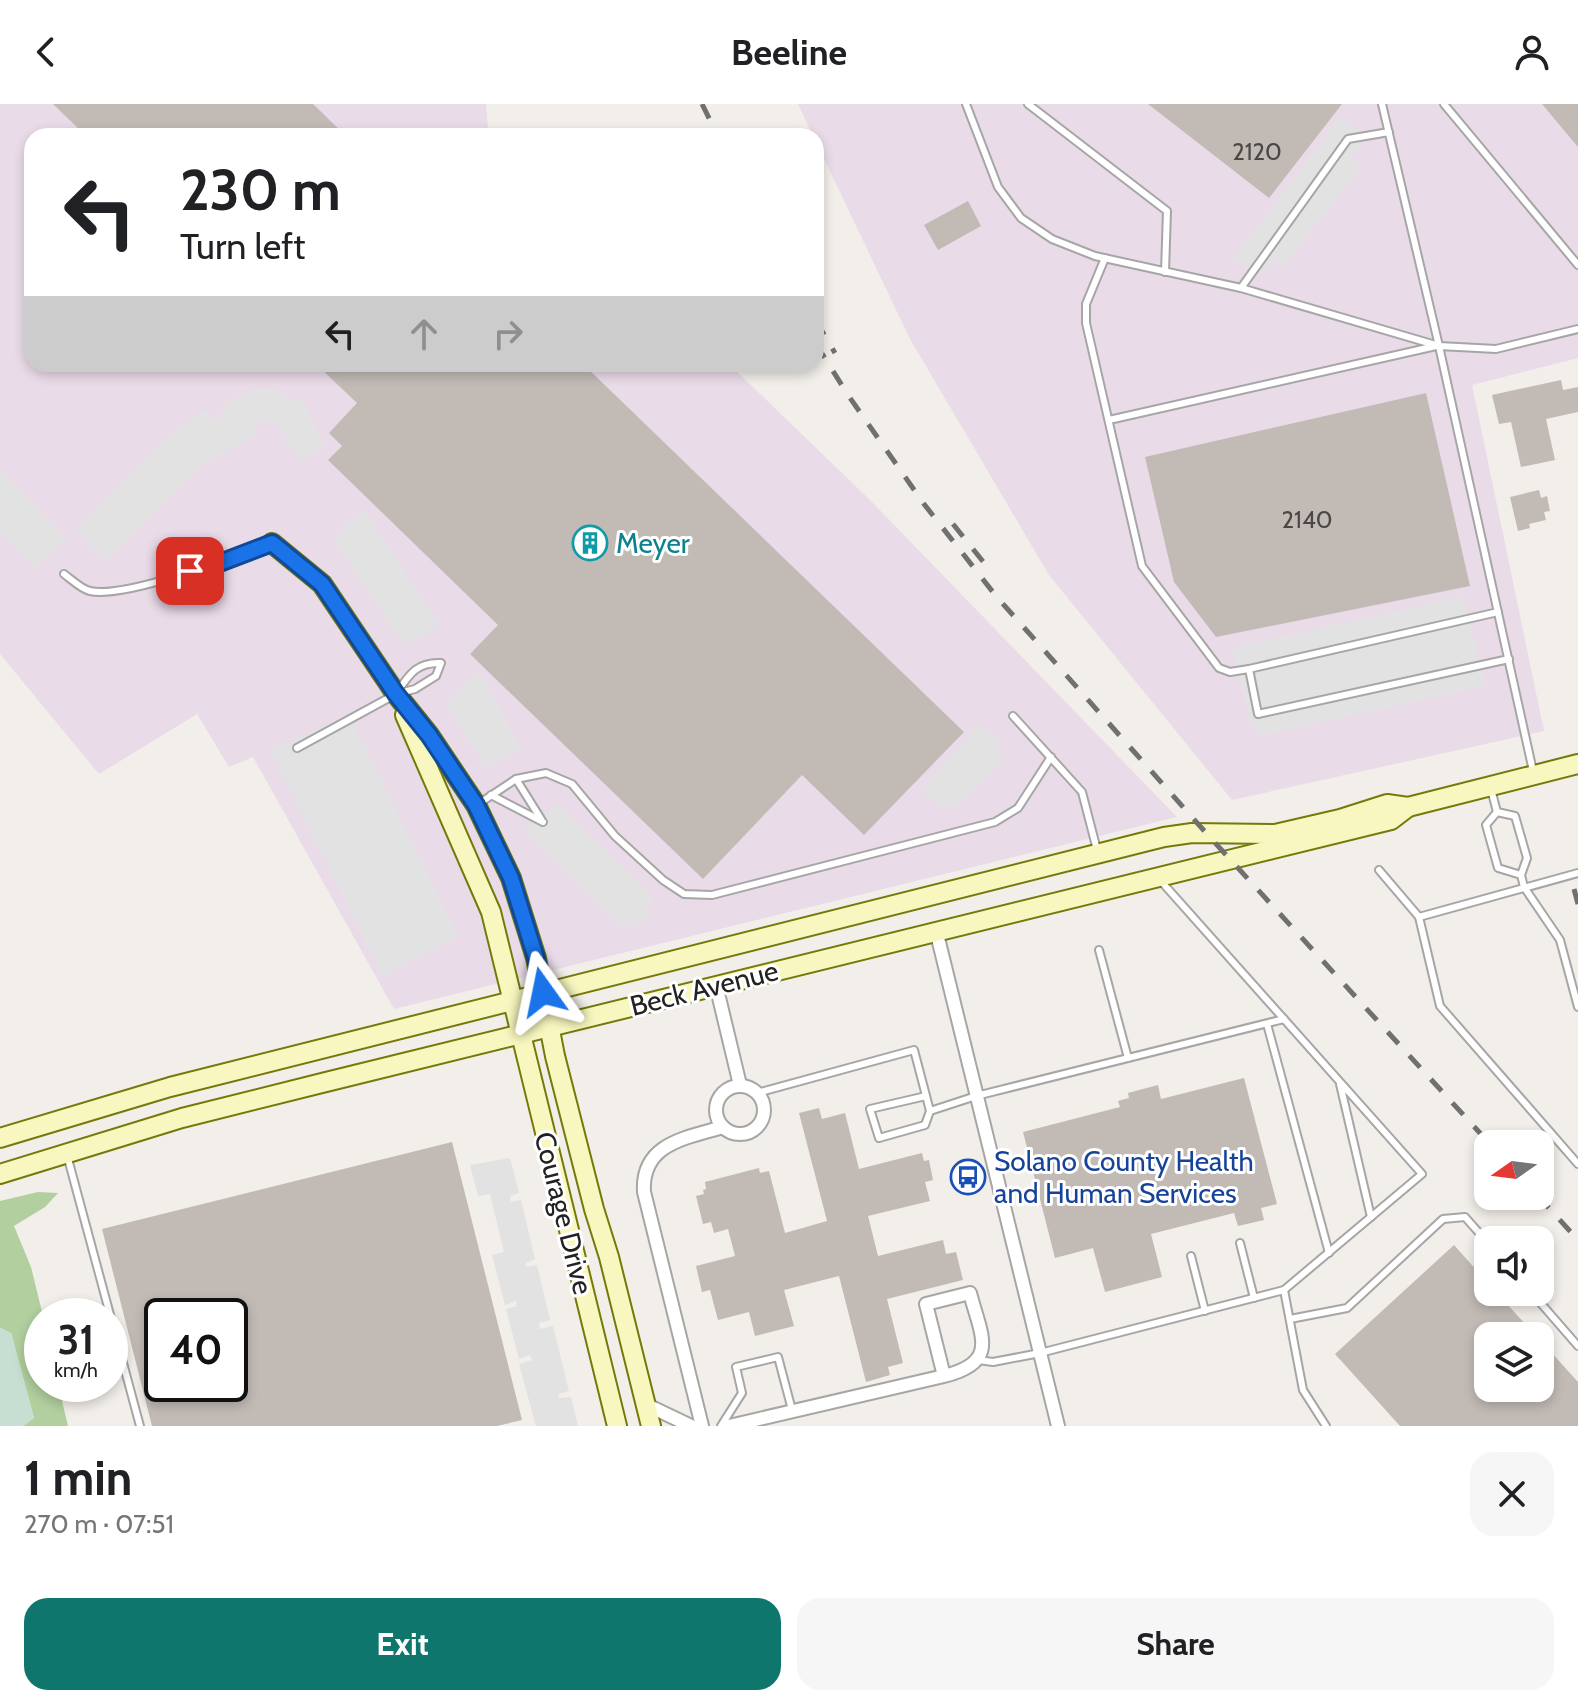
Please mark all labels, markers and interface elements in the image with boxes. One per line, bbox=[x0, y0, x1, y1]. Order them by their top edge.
icon: back bbox=[24, 30, 68, 74]
text: Beeline bbox=[731, 30, 847, 74]
icon: person bbox=[1510, 30, 1554, 74]
house number: 2120 bbox=[1232, 137, 1282, 166]
text: 230 m bbox=[180, 156, 341, 224]
icon: left bbox=[48, 160, 152, 264]
text: Turn left bbox=[180, 224, 305, 268]
icon: left bbox=[318, 312, 362, 356]
icon: ahead bbox=[402, 312, 446, 356]
icon: right bbox=[486, 312, 530, 356]
house number: 2140 bbox=[1281, 505, 1333, 534]
building icon: Meyer bbox=[571, 524, 609, 562]
place label: Meyer bbox=[616, 526, 690, 560]
pin bbox=[156, 537, 224, 605]
icon: arrive bbox=[168, 549, 212, 593]
position arrow bbox=[501, 950, 585, 1034]
street label: Beck Avenue bbox=[626, 953, 782, 1023]
street label: Courage Drive bbox=[527, 1128, 601, 1298]
north arrow bbox=[1474, 1130, 1554, 1210]
map controls bbox=[1474, 1130, 1554, 1402]
place label: Solano County Health and Human Services bbox=[994, 1144, 1254, 1210]
bus stop icon: Solano County Health and Human Services bbox=[949, 1158, 987, 1196]
button: sound bbox=[1474, 1226, 1554, 1306]
speed limit sign: 40 bbox=[144, 1298, 248, 1402]
text: 31 bbox=[58, 1315, 94, 1364]
button: layers bbox=[1474, 1322, 1554, 1402]
text: km/h bbox=[54, 1358, 98, 1382]
text: 1 min bbox=[24, 1449, 132, 1507]
button: close bbox=[1470, 1452, 1554, 1536]
text: 270 m · 07:51 bbox=[24, 1508, 174, 1540]
button: Exit bbox=[24, 1598, 781, 1690]
button: Share bbox=[797, 1598, 1554, 1690]

